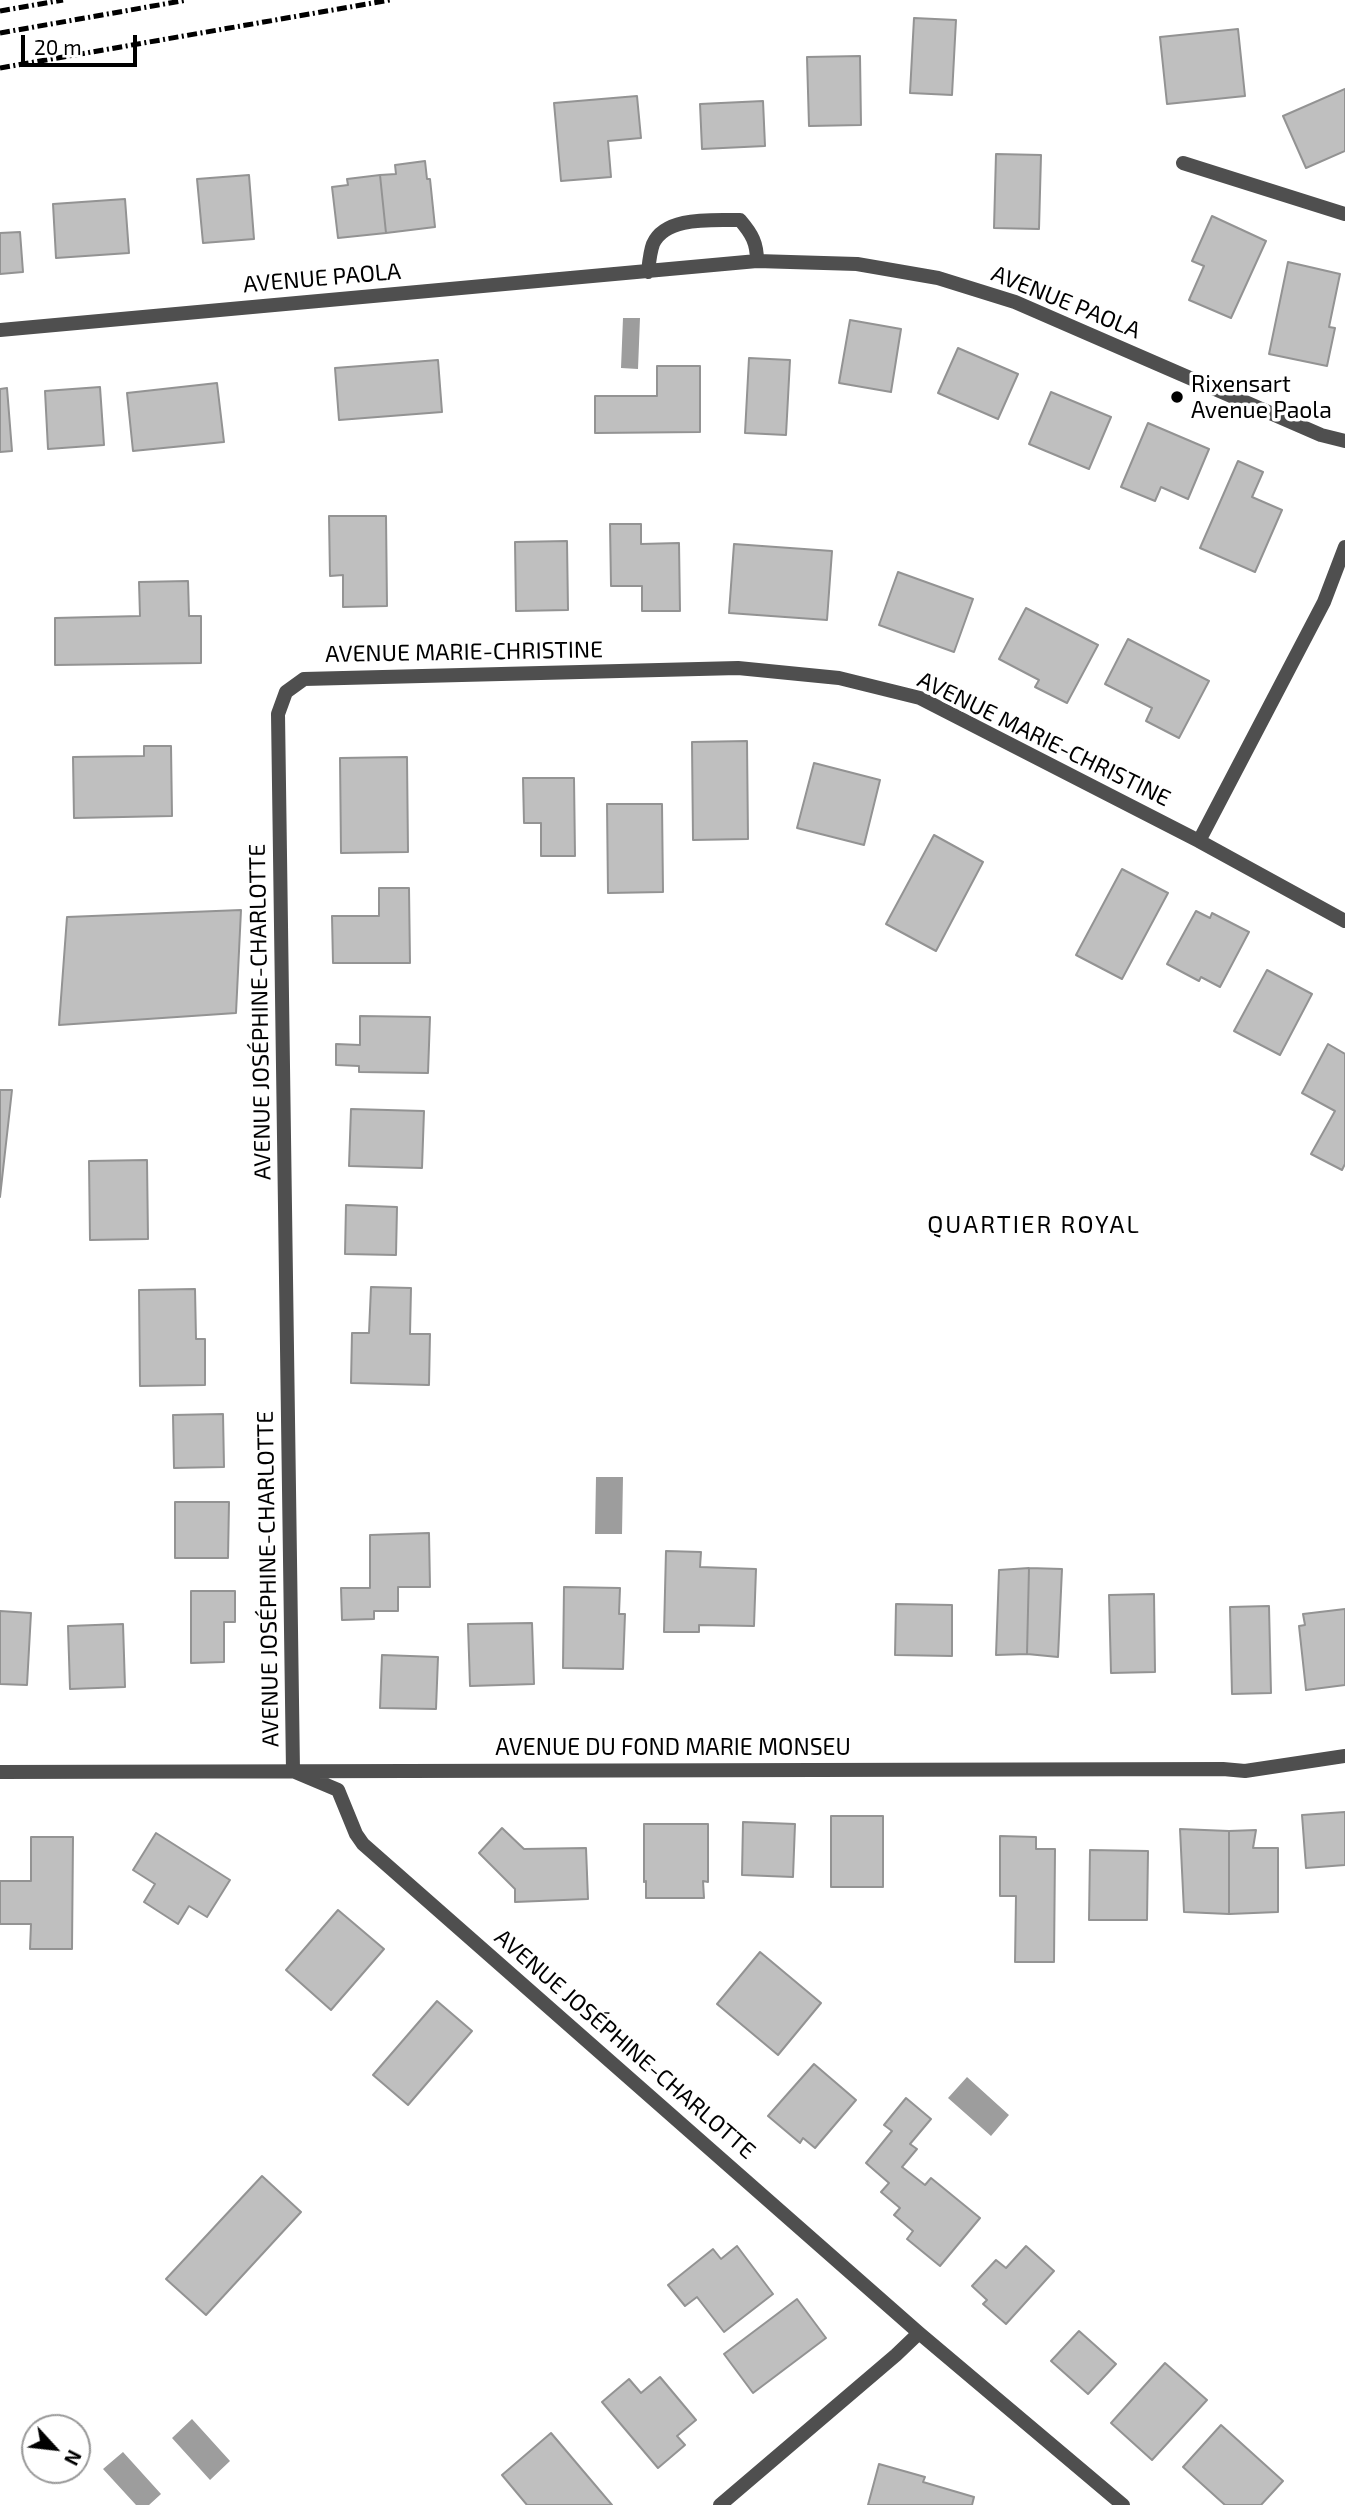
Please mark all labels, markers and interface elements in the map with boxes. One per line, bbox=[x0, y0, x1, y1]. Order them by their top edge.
scale bar bbox=[24, 21, 140, 65]
text: 20 m bbox=[34, 34, 82, 59]
street label: AVENUE PAOLA bbox=[242, 257, 402, 299]
street label: AVENUE PAOLA bbox=[987, 260, 1145, 344]
place label: Rixensart Avenue Paola bbox=[1191, 370, 1332, 424]
marker: Rixensart Avenue Paola bbox=[1169, 389, 1185, 405]
street label: AVENUE MARIE-CHRISTINE bbox=[325, 636, 603, 668]
street label: AVENUE MARIE-CHRISTINE bbox=[913, 666, 1175, 812]
street label: AVENUE JOSÉPHINE-CHARLOTTE bbox=[243, 844, 277, 1180]
district label: QUARTIER ROYAL bbox=[929, 1211, 1139, 1239]
street label: AVENUE JOSÉPHINE-CHARLOTTE bbox=[251, 1411, 285, 1747]
street label: AVENUE DU FOND MARIE MONSEU bbox=[495, 1733, 851, 1761]
street label: AVENUE JOSÉPHINE-CHARLOTTE bbox=[489, 1923, 761, 2165]
north arrow bbox=[21, 2414, 91, 2484]
text: N bbox=[60, 2447, 87, 2469]

